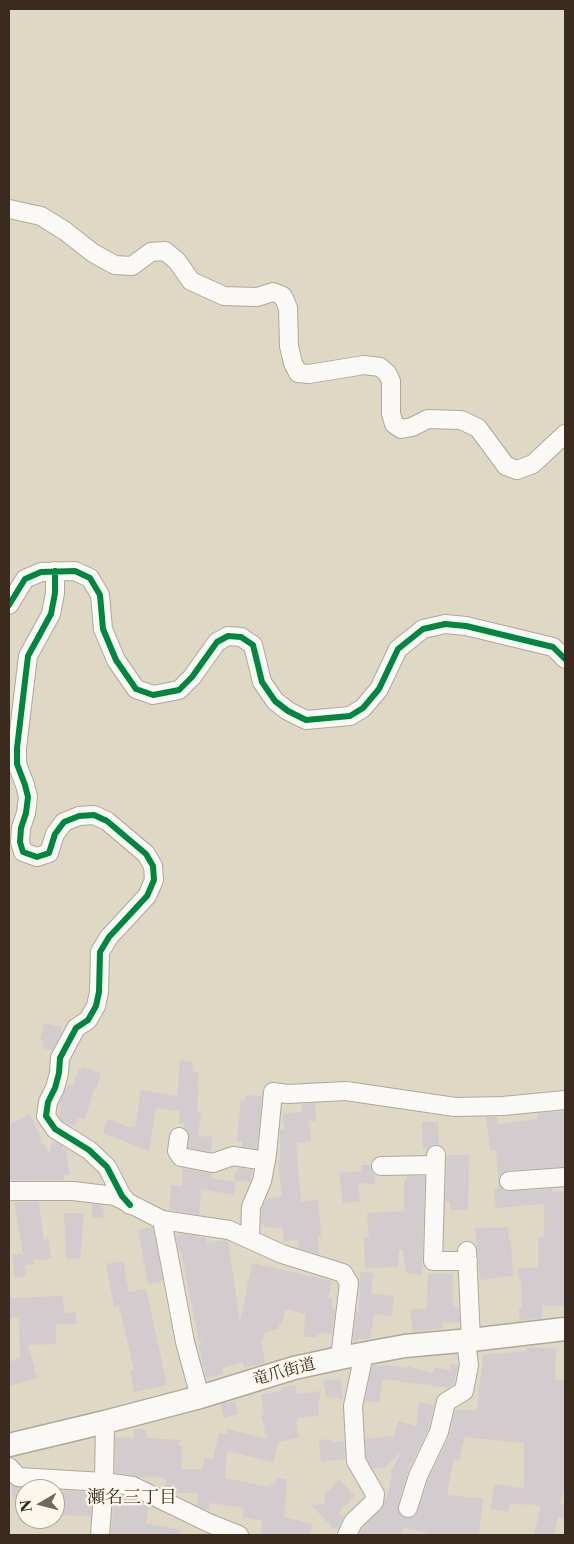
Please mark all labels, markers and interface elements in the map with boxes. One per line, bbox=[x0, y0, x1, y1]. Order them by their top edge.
street label: 竜爪街道 bbox=[251, 1354, 317, 1390]
north arrow bbox=[15, 1479, 65, 1529]
district label: 瀬名三丁目 bbox=[87, 1487, 177, 1509]
text: N bbox=[16, 1499, 36, 1513]

